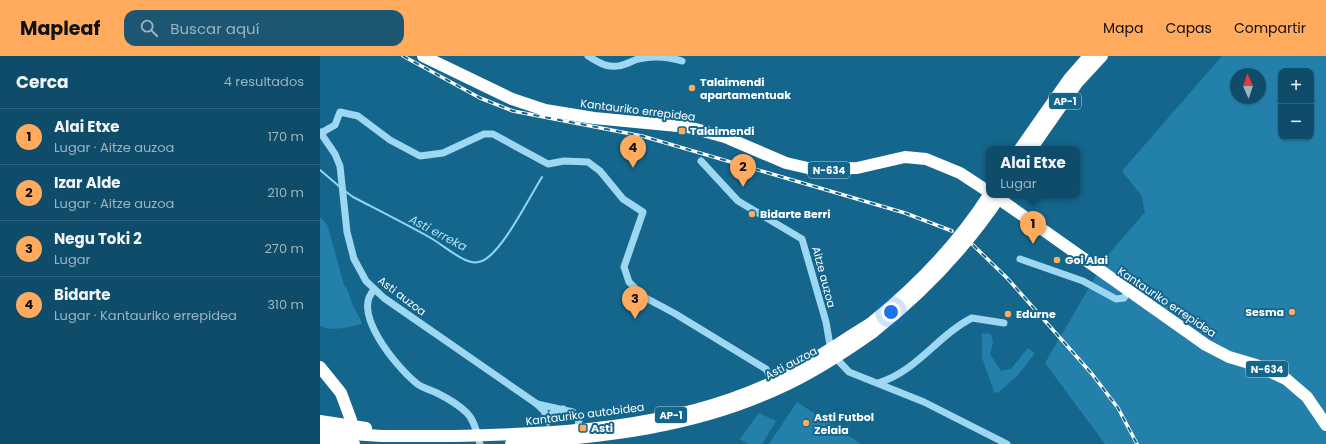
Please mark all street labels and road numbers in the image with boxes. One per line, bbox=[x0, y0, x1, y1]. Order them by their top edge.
road number: AP-1 bbox=[1049, 93, 1081, 109]
street label: Kantauriko errepidea bbox=[580, 95, 696, 125]
road number: N-634 bbox=[808, 162, 850, 178]
street label: Aitze auzoa bbox=[808, 245, 840, 309]
street label: Kantauriko errepidea bbox=[1115, 263, 1219, 341]
street label: Asti auzoa bbox=[375, 273, 429, 319]
street label: Asti auzoa bbox=[762, 343, 820, 383]
road number: N-634 bbox=[1246, 361, 1288, 377]
street label: Kantauriko autobidea bbox=[525, 399, 645, 429]
road number: AP-1 bbox=[655, 407, 687, 423]

